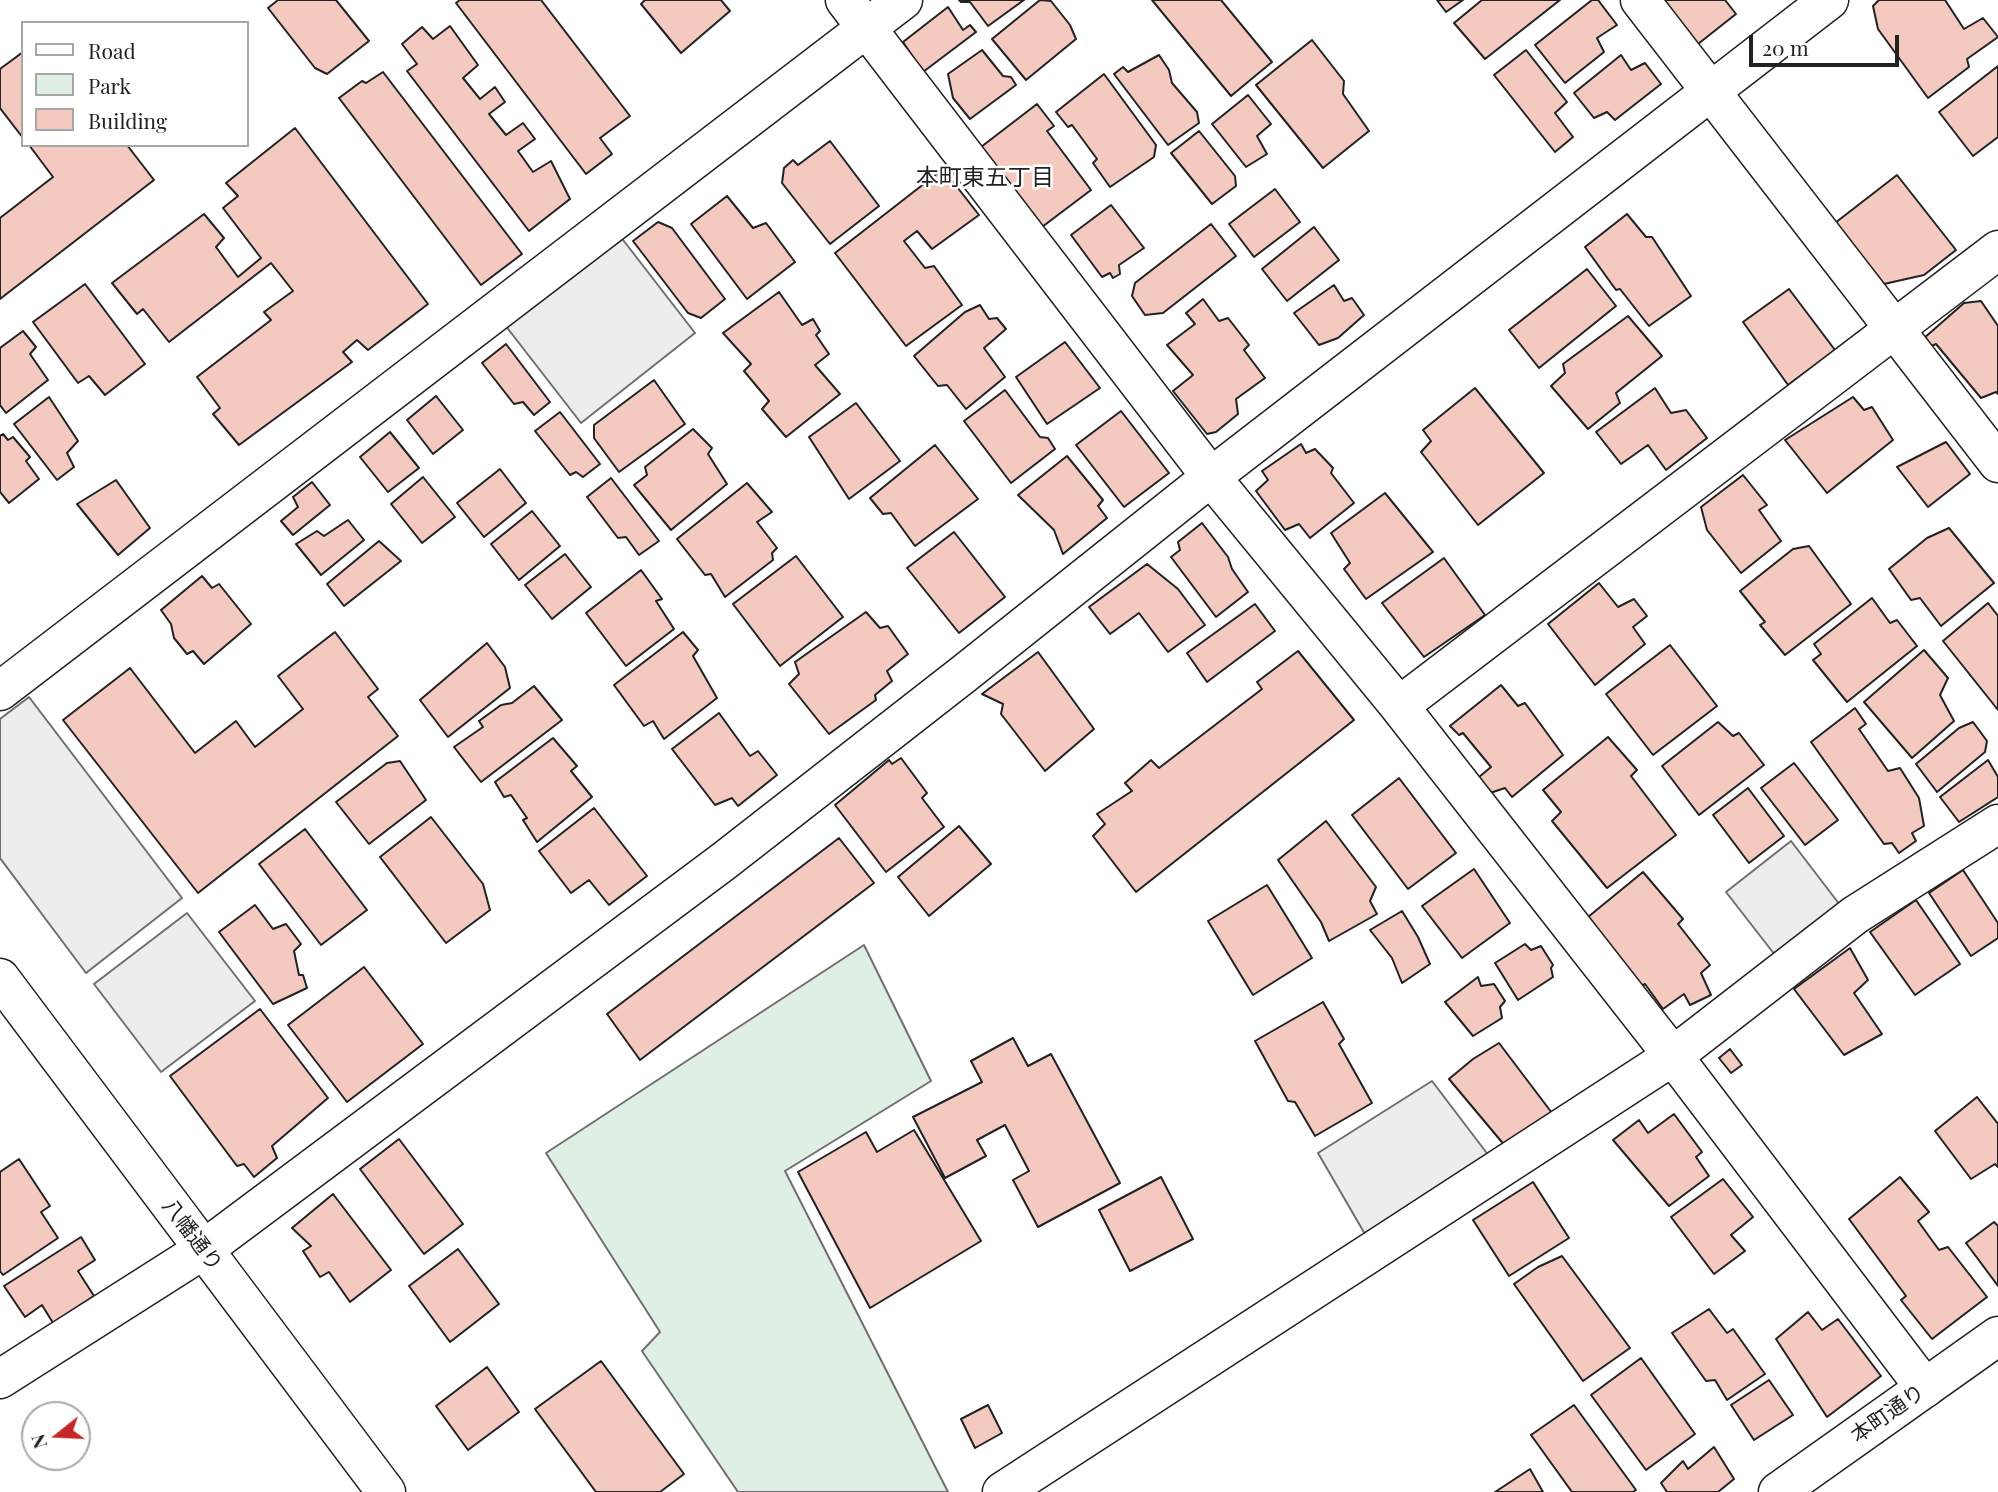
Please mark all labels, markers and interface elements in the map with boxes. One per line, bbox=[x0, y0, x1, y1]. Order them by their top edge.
legend bbox=[21, 21, 248, 147]
scale bar bbox=[1753, 21, 1904, 65]
text: 20 m bbox=[1762, 33, 1809, 61]
text: Road bbox=[88, 36, 136, 64]
text: Park bbox=[88, 71, 131, 99]
text: Building bbox=[88, 106, 167, 134]
district label: 本町東五丁目 bbox=[916, 164, 1054, 192]
street label: 八幡通り bbox=[157, 1194, 227, 1276]
street label: 本町通り bbox=[1846, 1380, 1930, 1448]
north arrow bbox=[21, 1401, 91, 1471]
text: N bbox=[23, 1431, 52, 1452]

